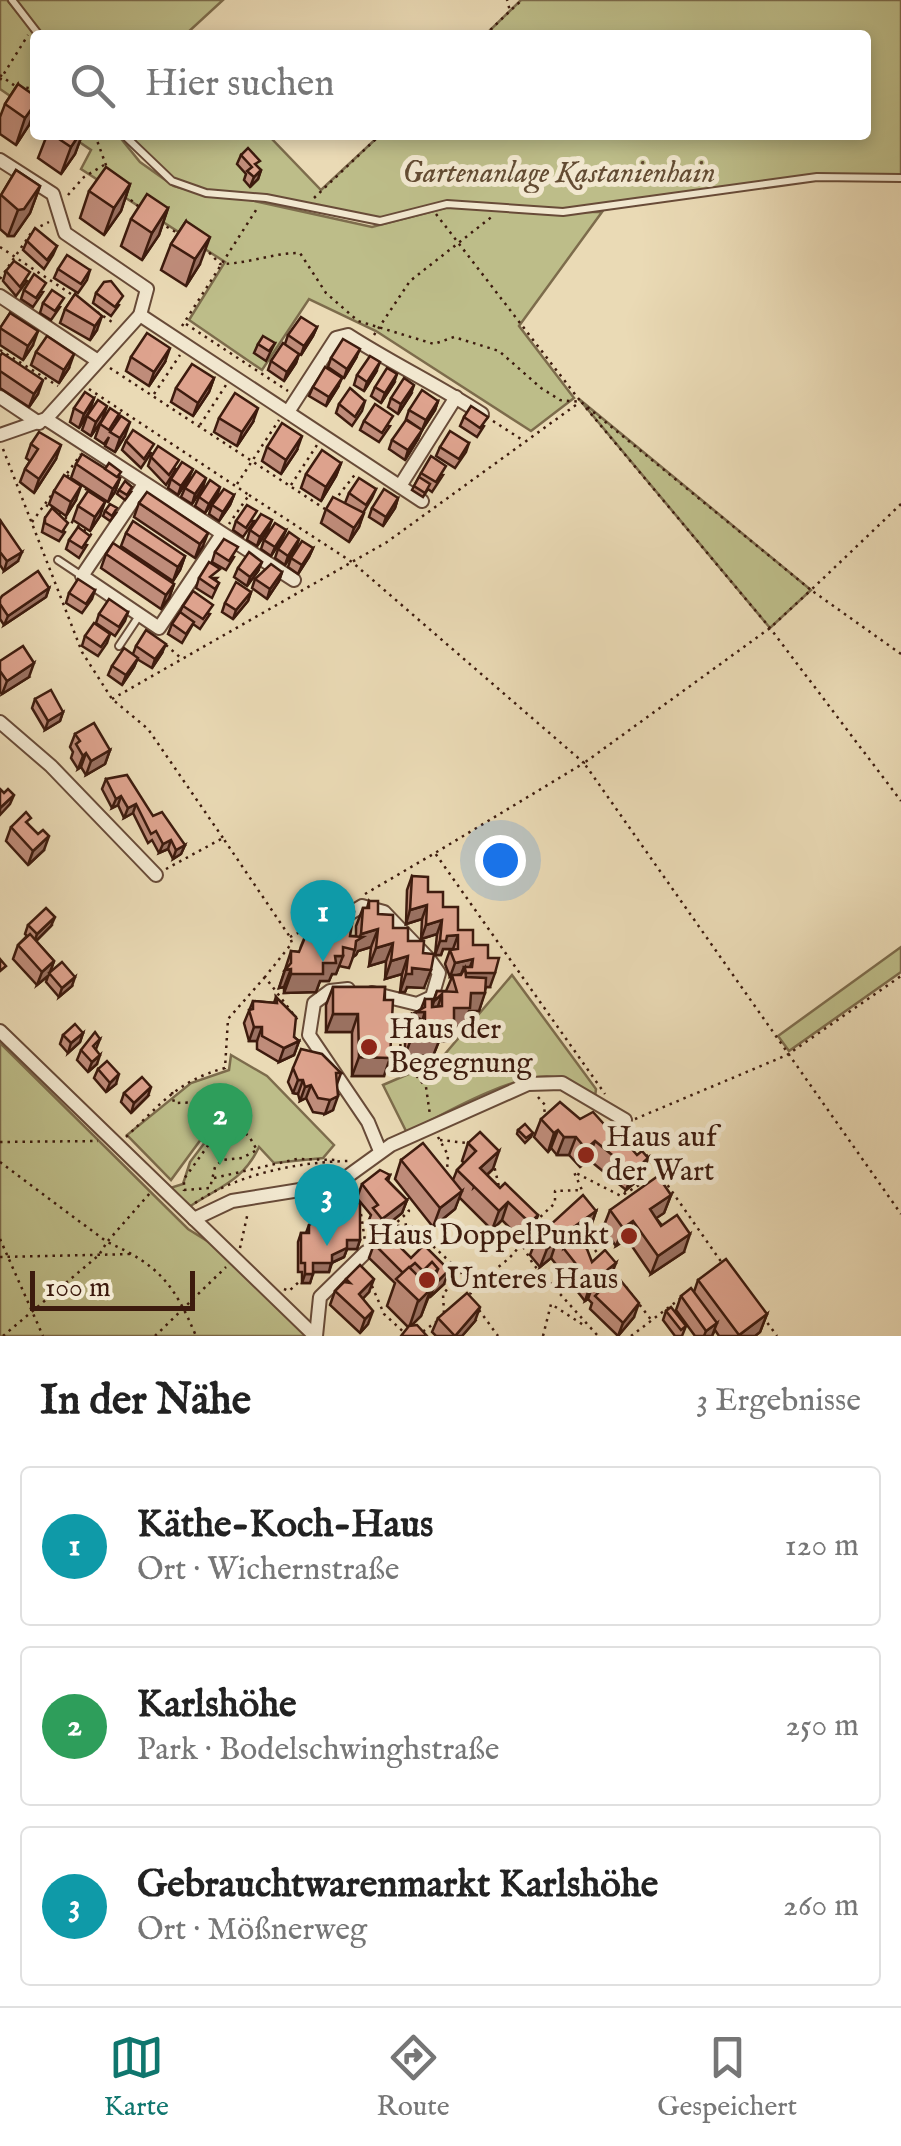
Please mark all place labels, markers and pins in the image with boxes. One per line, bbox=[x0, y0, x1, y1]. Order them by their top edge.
pin: 1 bbox=[290, 880, 356, 962]
place label: Haus der Begegnung bbox=[389, 1011, 533, 1083]
marker: Haus der Begegnung bbox=[358, 1036, 380, 1058]
pin: 2 bbox=[188, 1082, 252, 1165]
place label: Haus auf der Wart bbox=[606, 1119, 722, 1191]
marker: Haus auf der Wart bbox=[575, 1144, 597, 1166]
pin: 3 bbox=[294, 1164, 360, 1246]
place label: Haus DoppelPunkt bbox=[368, 1217, 609, 1255]
marker: Haus DoppelPunkt bbox=[618, 1225, 640, 1247]
place label: Unteres Haus bbox=[447, 1261, 618, 1299]
marker: Unteres Haus bbox=[416, 1269, 438, 1291]

